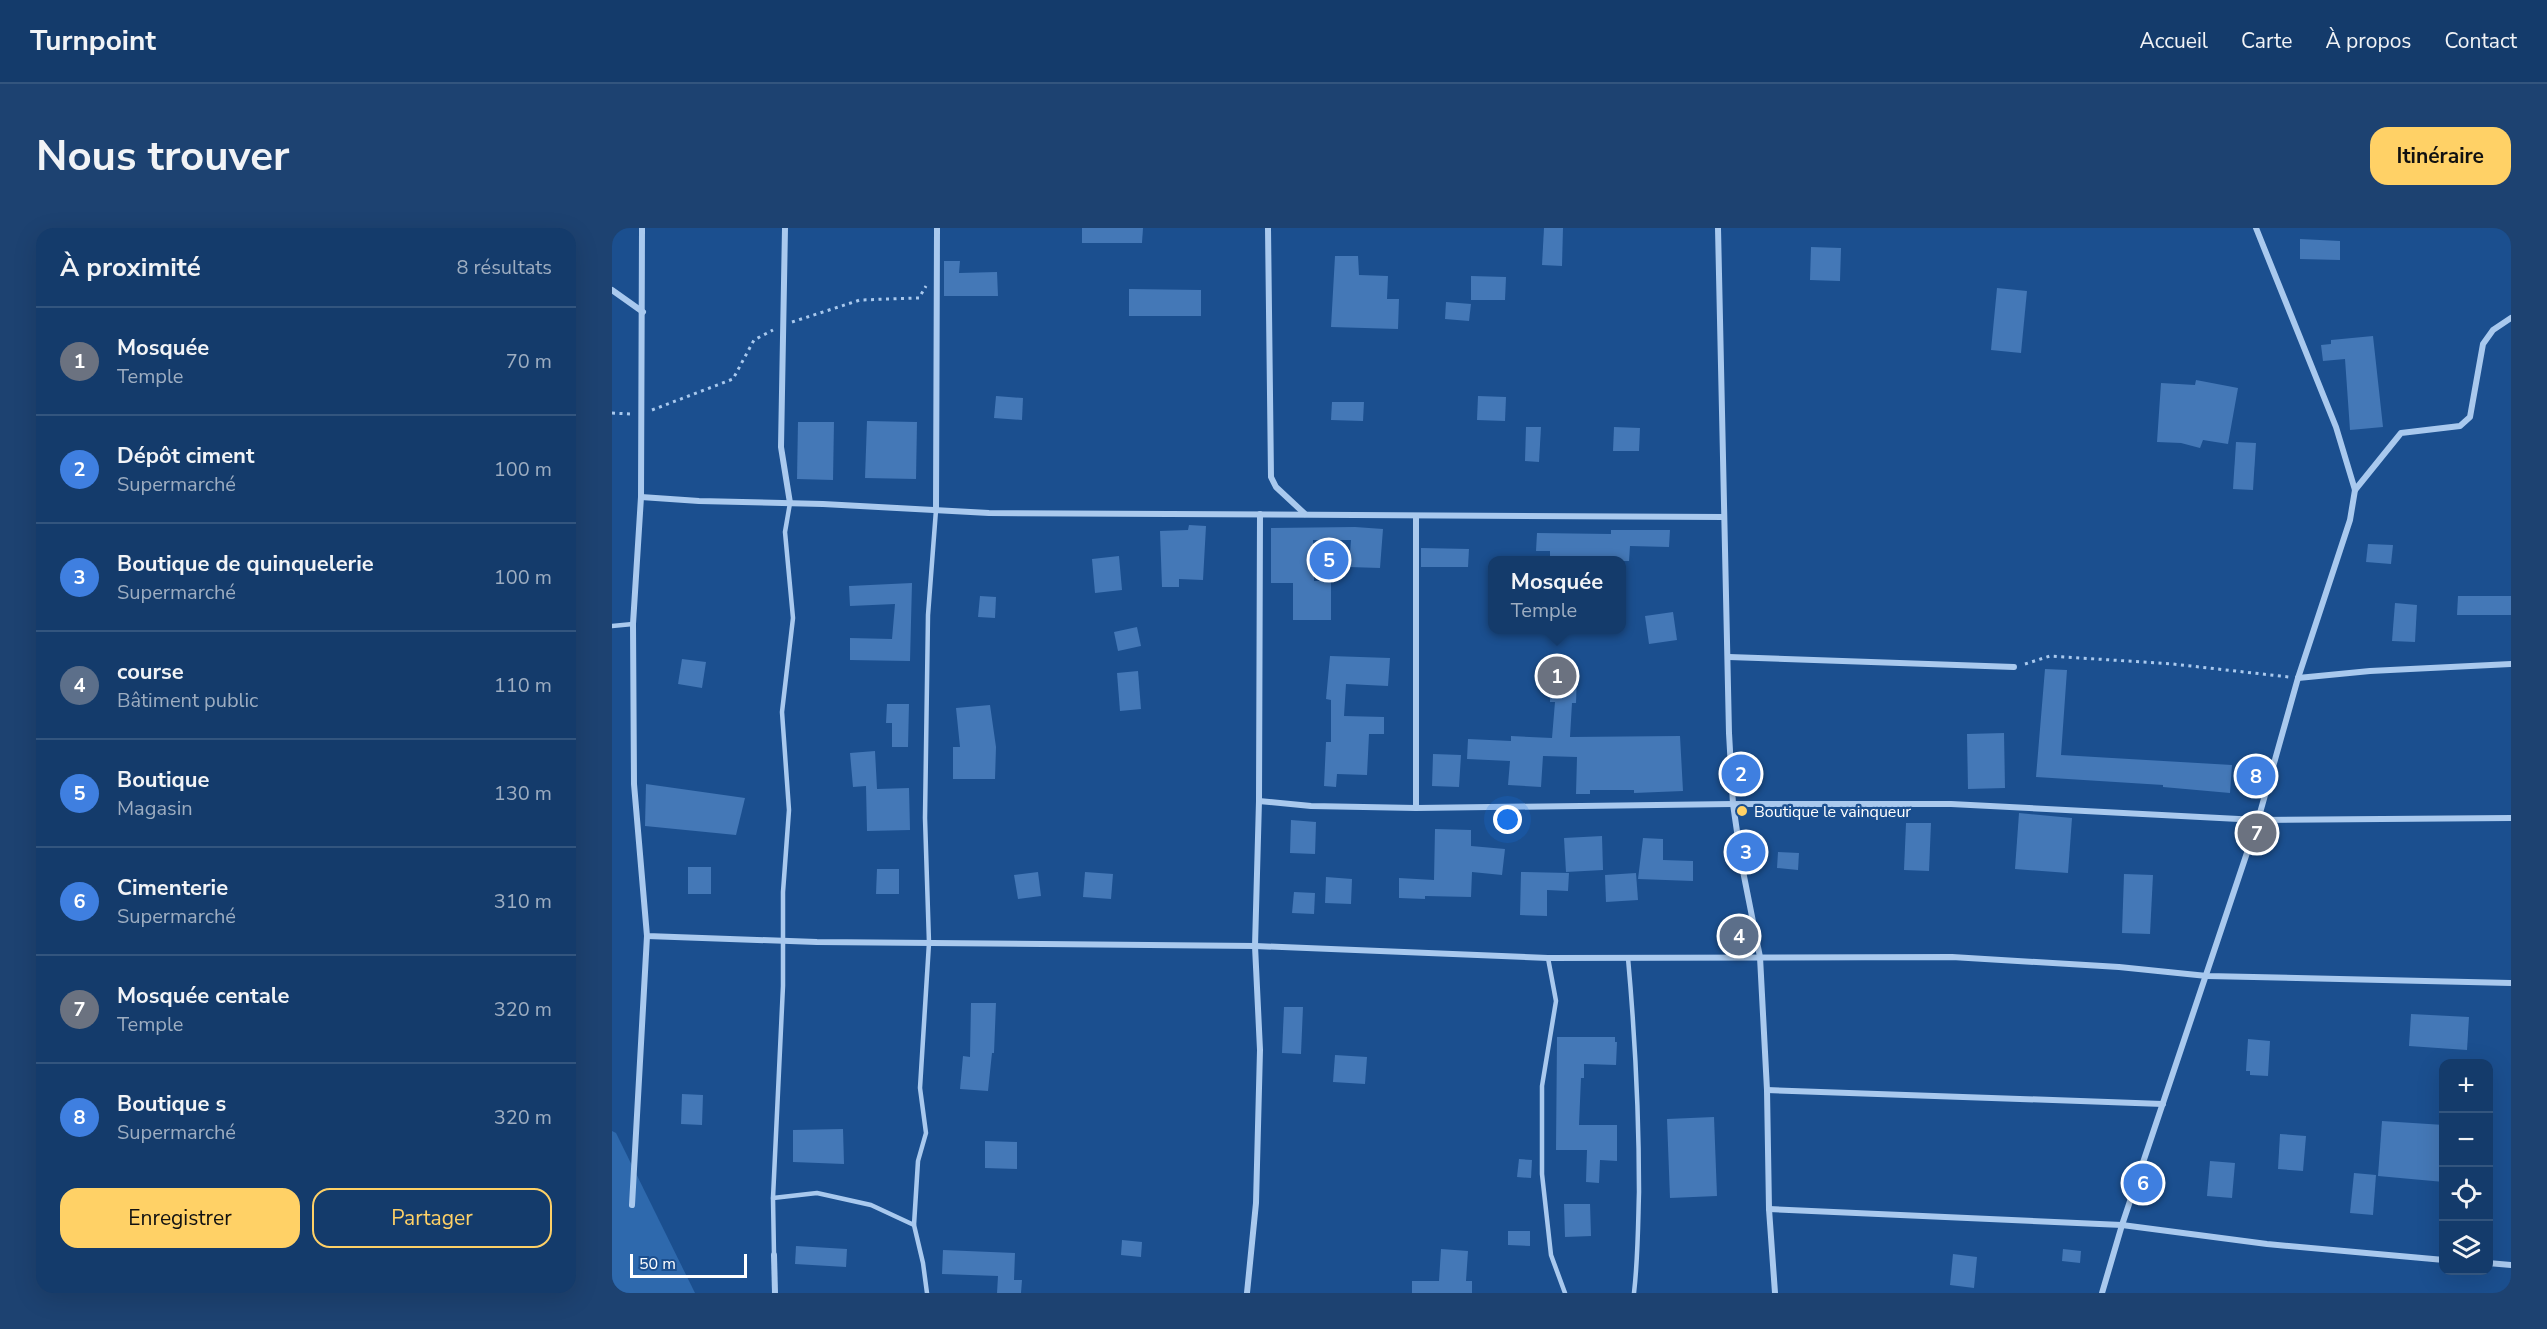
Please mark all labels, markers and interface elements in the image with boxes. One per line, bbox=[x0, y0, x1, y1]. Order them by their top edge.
text: Turnpoint bbox=[30, 22, 156, 60]
text: Accueil bbox=[2139, 27, 2208, 55]
text: Carte bbox=[2241, 27, 2292, 55]
text: À propos bbox=[2325, 27, 2411, 55]
text: Contact bbox=[2444, 27, 2517, 55]
button: Itinéraire bbox=[2370, 127, 2511, 185]
text: Nous trouver bbox=[36, 128, 289, 185]
text: À proximité bbox=[60, 250, 201, 285]
text: 8 résultats bbox=[456, 254, 552, 281]
text: Mosquée bbox=[117, 333, 209, 363]
text: 1 bbox=[74, 348, 86, 375]
text: 70 m bbox=[506, 348, 552, 375]
text: Temple bbox=[117, 363, 183, 390]
text: Dépôt ciment bbox=[117, 441, 254, 471]
text: 2 bbox=[74, 456, 86, 483]
text: 100 m bbox=[494, 456, 552, 483]
text: Supermarché bbox=[117, 471, 236, 498]
pin: 5 bbox=[1310, 538, 1348, 582]
text: Boutique de quinquelerie bbox=[117, 549, 374, 579]
popup bbox=[1488, 556, 1626, 634]
text: 3 bbox=[74, 564, 86, 591]
text: 100 m bbox=[494, 564, 552, 591]
text: Mosquée bbox=[1511, 567, 1603, 597]
text: Supermarché bbox=[117, 579, 236, 606]
text: Temple bbox=[1511, 597, 1577, 624]
pin: 1 bbox=[1538, 654, 1576, 698]
text: course bbox=[117, 657, 184, 687]
text: 4 bbox=[74, 672, 86, 699]
text: 110 m bbox=[494, 672, 552, 699]
text: Bâtiment public bbox=[117, 687, 258, 714]
pin: 2 bbox=[1722, 752, 1760, 796]
pin: 8 bbox=[2236, 754, 2276, 798]
text: Boutique bbox=[117, 765, 209, 795]
text: 5 bbox=[74, 780, 86, 807]
text: 130 m bbox=[494, 780, 552, 807]
text: Magasin bbox=[117, 795, 193, 822]
place label: Boutique le vainqueur bbox=[1754, 801, 1911, 823]
marker: Boutique le vainqueur bbox=[1735, 804, 1749, 818]
your location bbox=[1493, 805, 1522, 834]
pin: 7 bbox=[2238, 810, 2276, 856]
pin: 3 bbox=[1726, 830, 1766, 874]
text: Cimenterie bbox=[117, 873, 228, 903]
text: 6 bbox=[74, 888, 86, 915]
text: 310 m bbox=[494, 888, 552, 915]
text: Supermarché bbox=[117, 903, 236, 930]
pin: 4 bbox=[1720, 914, 1758, 958]
text: Mosquée centale bbox=[117, 981, 290, 1011]
text: 7 bbox=[74, 996, 86, 1023]
text: 320 m bbox=[494, 996, 552, 1023]
text: Temple bbox=[117, 1011, 183, 1038]
map controls bbox=[2439, 1059, 2493, 1275]
button: + bbox=[2439, 1059, 2493, 1113]
text: Boutique s bbox=[117, 1089, 226, 1119]
text: 8 bbox=[74, 1104, 86, 1131]
text: 320 m bbox=[494, 1104, 552, 1131]
button: − bbox=[2439, 1113, 2493, 1167]
text: Supermarché bbox=[117, 1119, 236, 1146]
pin: 6 bbox=[2124, 1160, 2162, 1206]
button: locate bbox=[2439, 1167, 2493, 1221]
button: Enregistrer bbox=[60, 1188, 300, 1248]
button: Partager bbox=[312, 1188, 552, 1248]
button: layers bbox=[2439, 1221, 2493, 1275]
scale bar bbox=[630, 1251, 747, 1278]
text: 50 m bbox=[639, 1253, 676, 1275]

